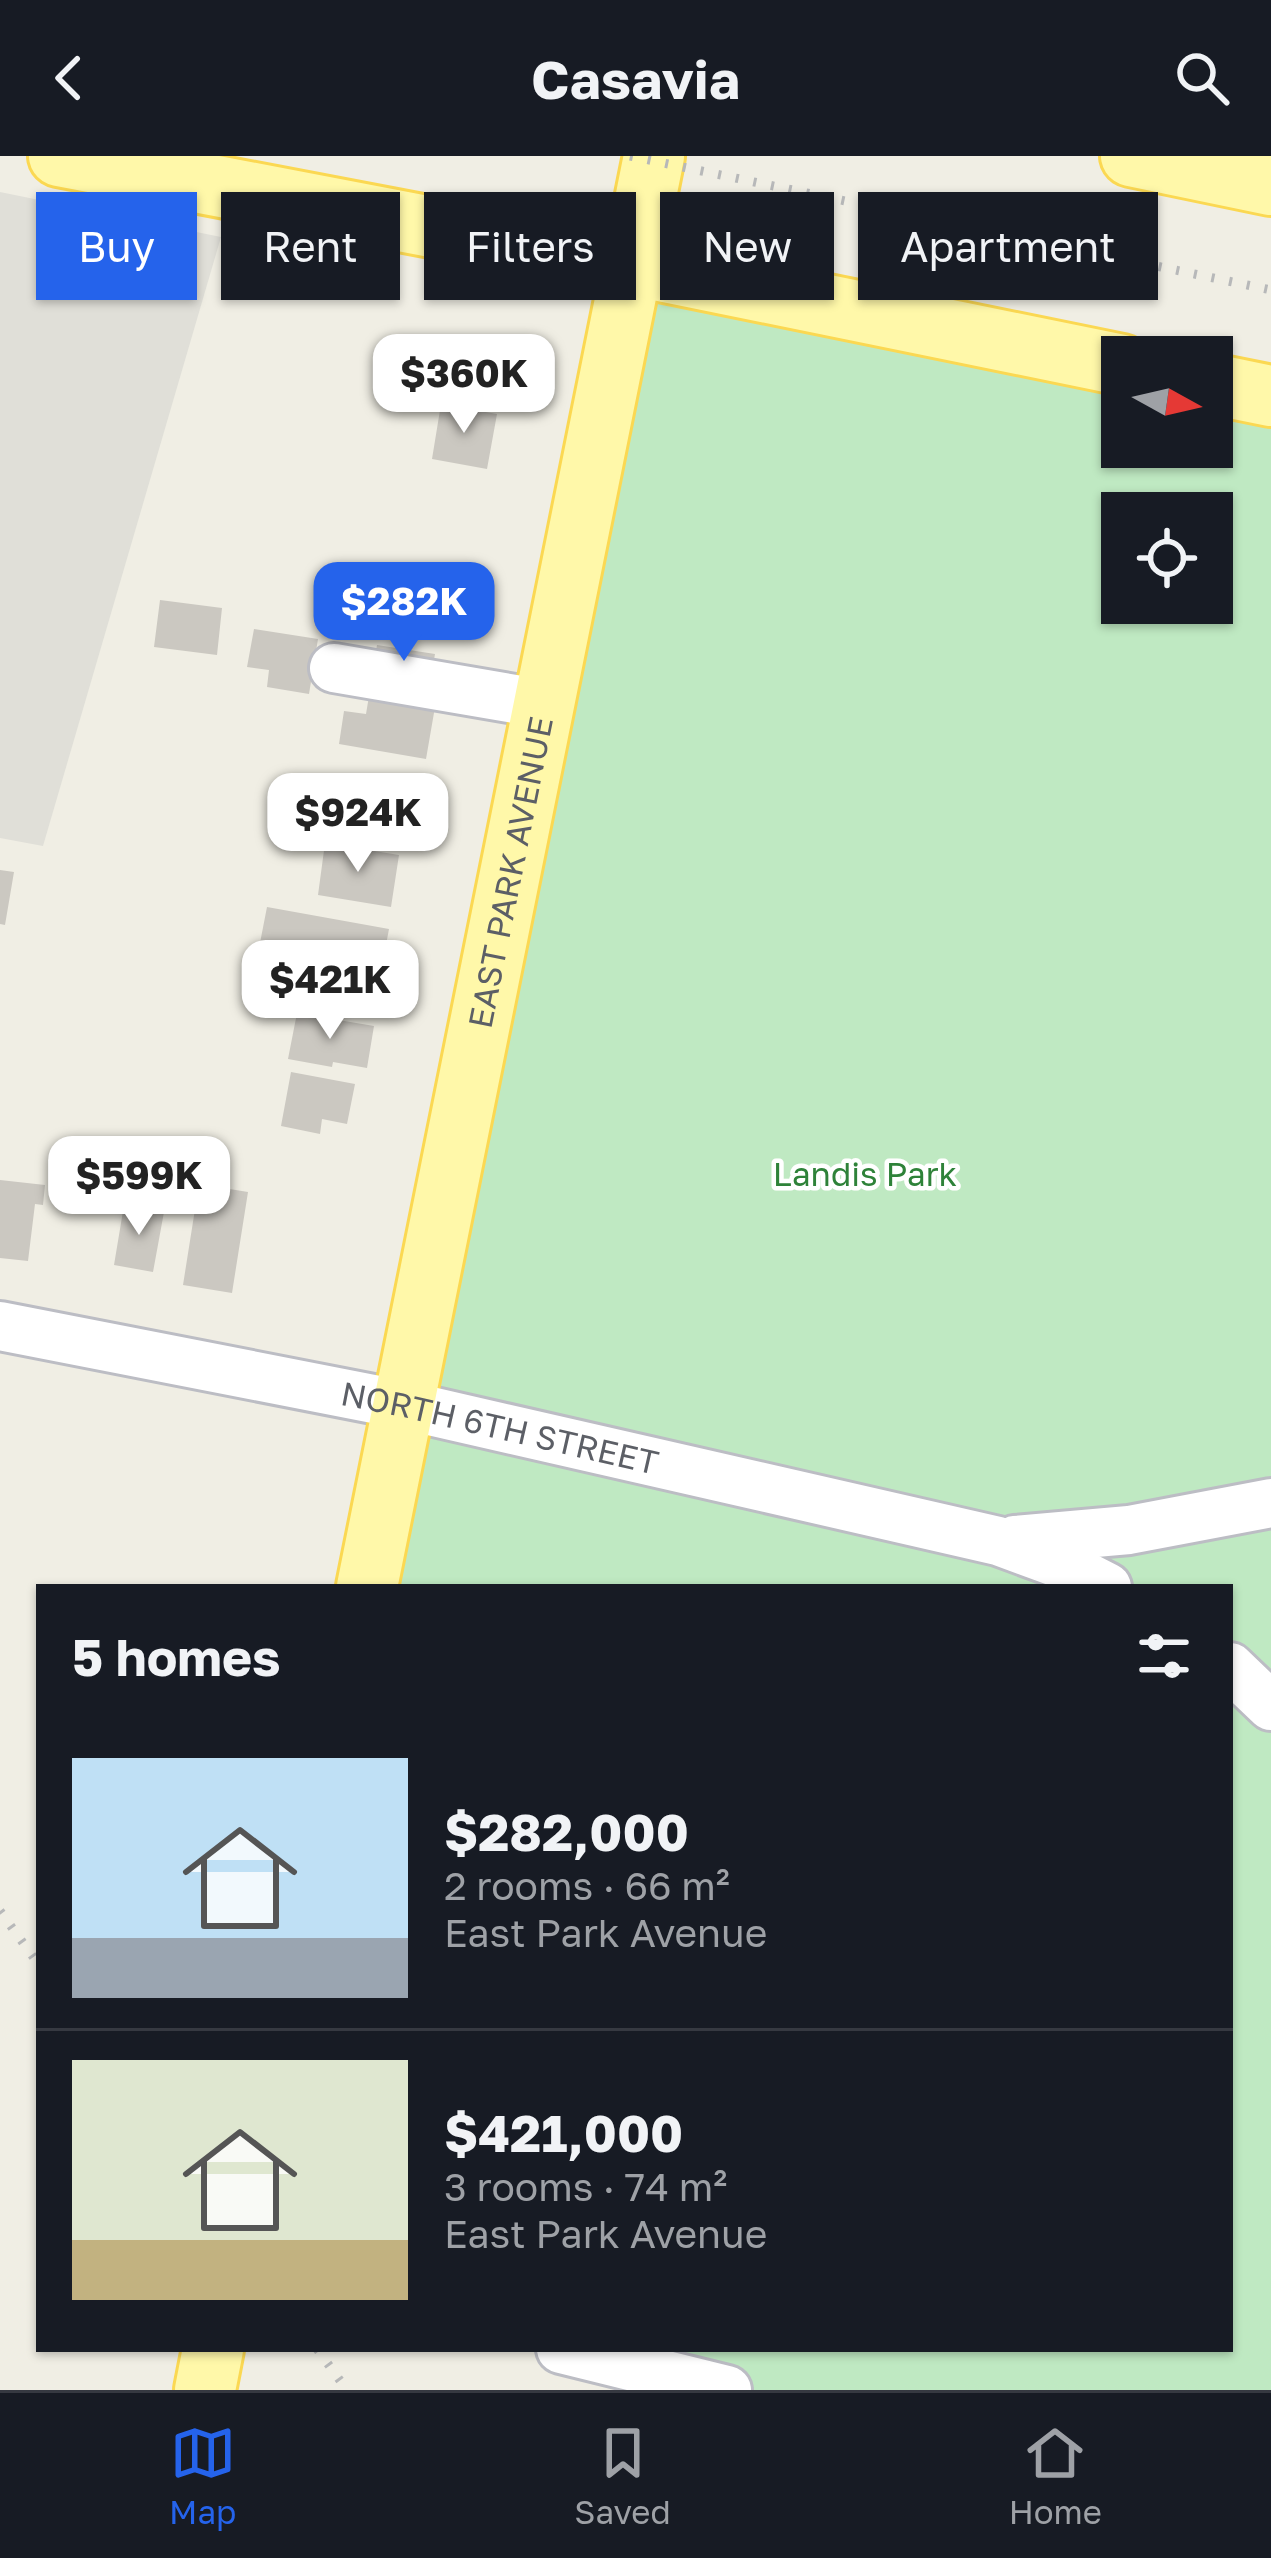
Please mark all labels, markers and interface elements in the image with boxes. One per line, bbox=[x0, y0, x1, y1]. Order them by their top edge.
icon: back bbox=[36, 45, 102, 111]
icon: search bbox=[1169, 45, 1235, 111]
text: Casavia bbox=[531, 46, 740, 111]
chip: Buy bbox=[36, 192, 197, 300]
chip: Rent bbox=[221, 192, 400, 300]
chip: Filters bbox=[424, 192, 636, 300]
chip: New bbox=[660, 192, 834, 300]
chip: Apartment bbox=[858, 192, 1158, 300]
pin: $360K bbox=[380, 334, 548, 436]
north arrow bbox=[1101, 336, 1233, 468]
map controls bbox=[1101, 336, 1233, 624]
text: $360K bbox=[400, 349, 528, 396]
button: locate bbox=[1101, 492, 1233, 624]
pin: $282K bbox=[320, 562, 488, 664]
text: $282K bbox=[341, 577, 467, 624]
street label: EAST PARK AVENUE bbox=[460, 713, 560, 1031]
pin: $924K bbox=[274, 773, 442, 875]
text: $924K bbox=[294, 788, 422, 835]
pin: $421K bbox=[246, 940, 414, 1042]
text: $421K bbox=[269, 955, 391, 1002]
pin: $599K bbox=[55, 1136, 223, 1238]
text: $599K bbox=[75, 1151, 203, 1198]
park label: Landis Park bbox=[773, 1154, 957, 1193]
street label: NORTH 6TH STREET bbox=[338, 1373, 662, 1482]
icon: filters bbox=[1131, 1623, 1197, 1689]
text: 5 homes bbox=[72, 1626, 281, 1687]
text: $282,000 bbox=[444, 1801, 689, 1862]
icon: home bbox=[168, 1806, 312, 1950]
text: 2 rooms · 66 m² bbox=[444, 1862, 730, 1909]
text: East Park Avenue bbox=[444, 1909, 767, 1956]
text: $421,000 bbox=[444, 2102, 683, 2163]
icon: home bbox=[168, 2108, 312, 2252]
text: 3 rooms · 74 m² bbox=[444, 2163, 727, 2210]
text: East Park Avenue bbox=[444, 2210, 767, 2257]
tab: Map bbox=[169, 2420, 236, 2531]
tab: Saved bbox=[574, 2420, 671, 2531]
tab: Home bbox=[1009, 2420, 1102, 2531]

